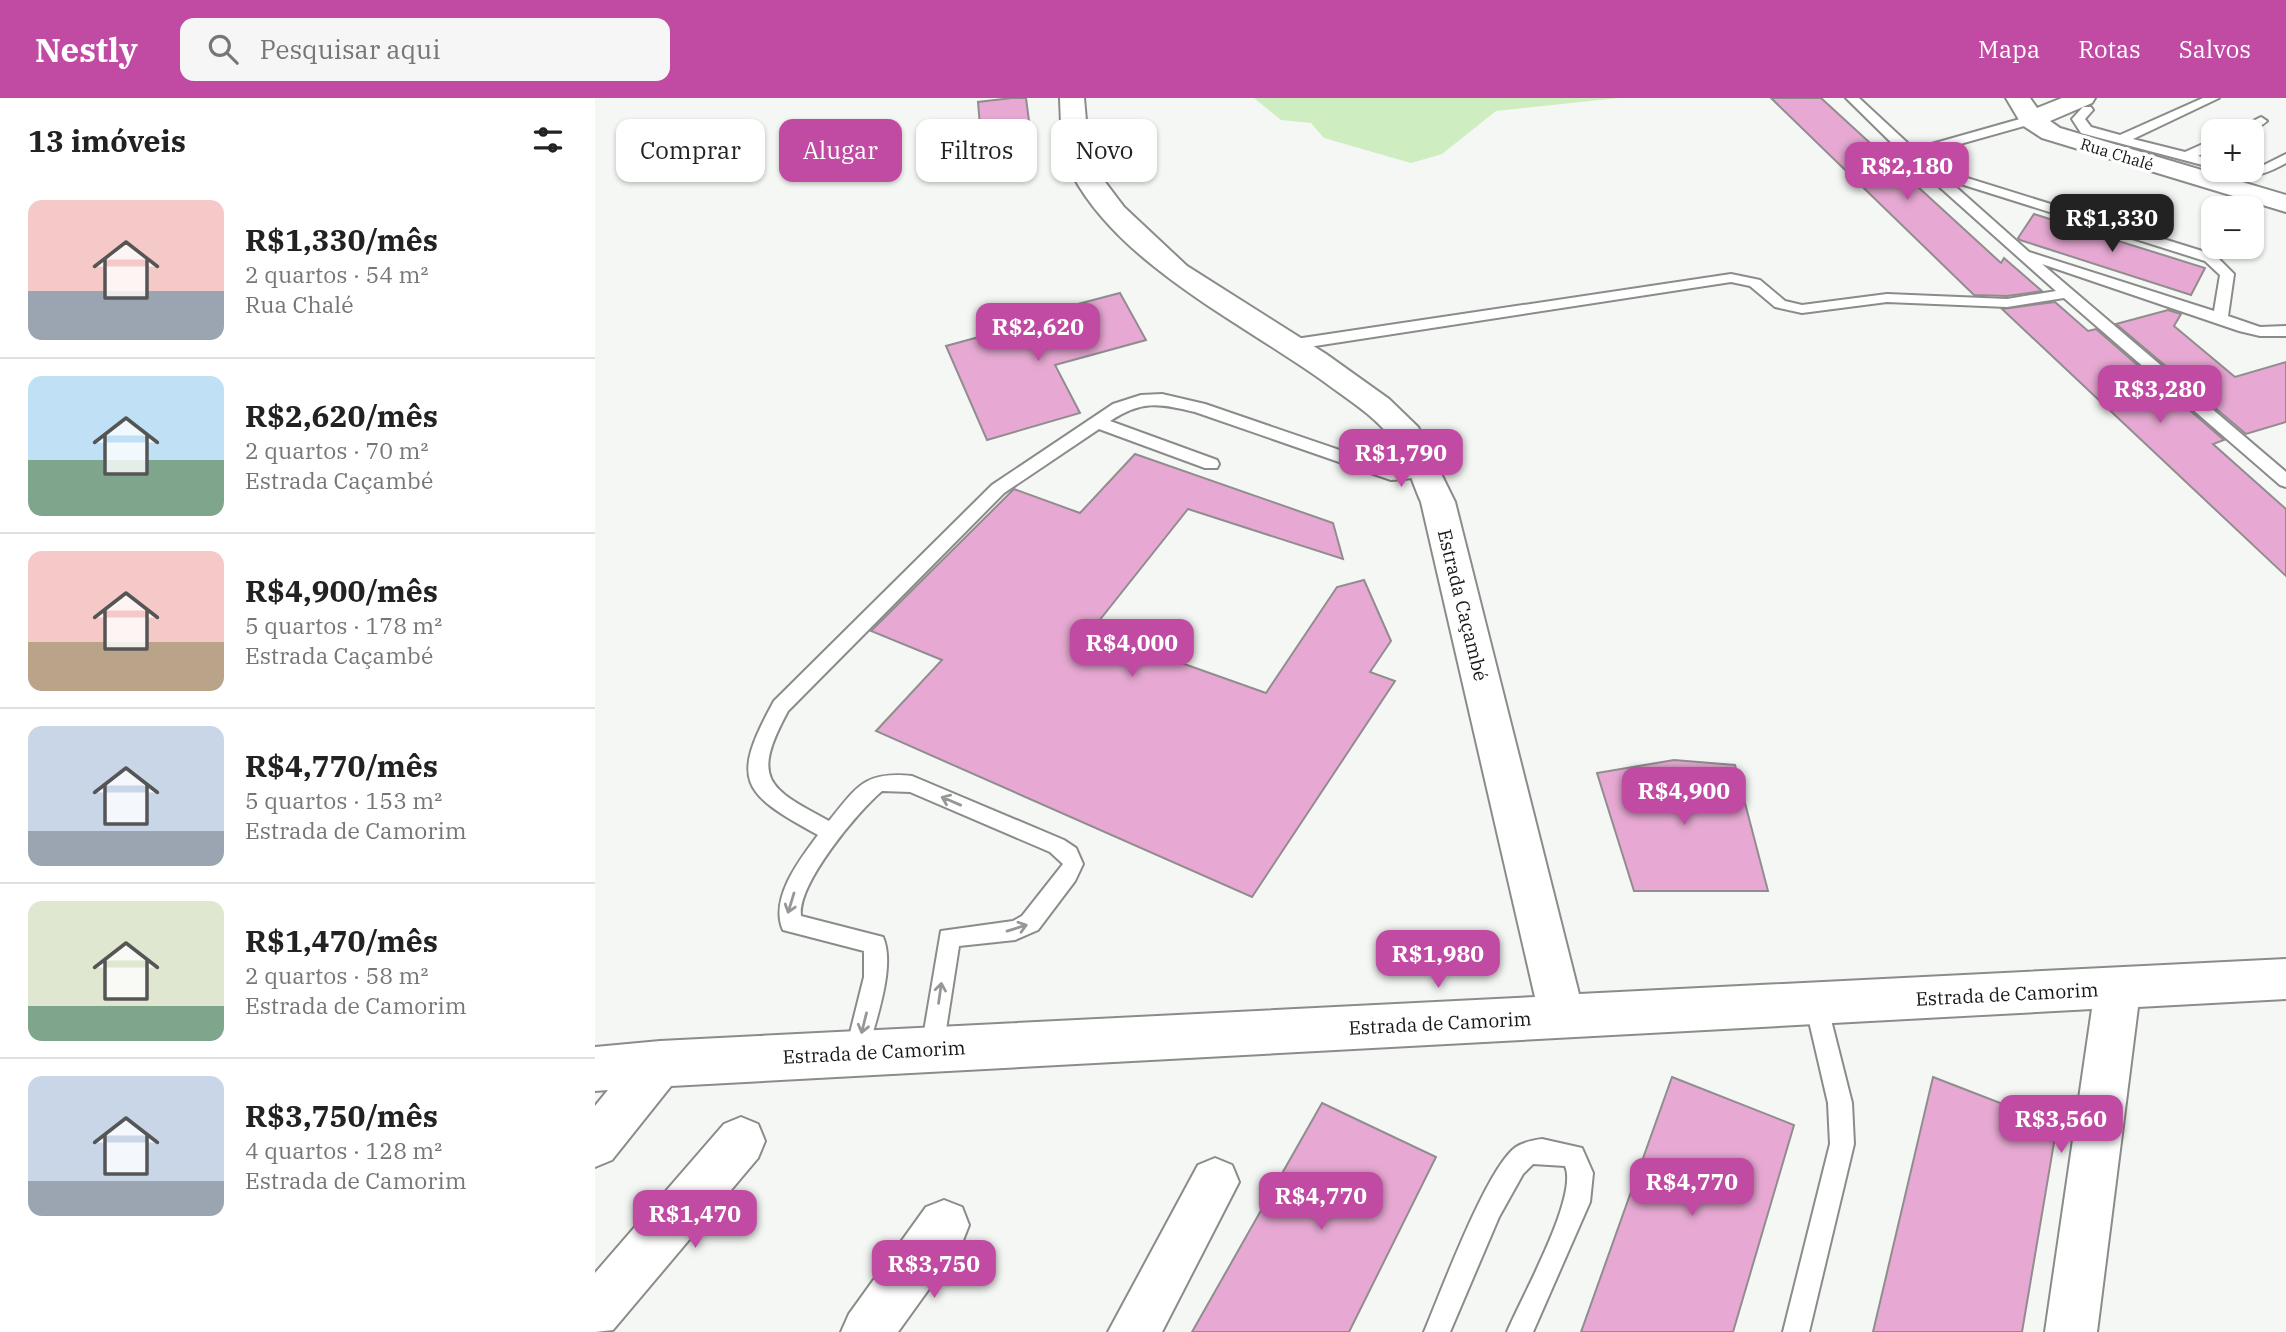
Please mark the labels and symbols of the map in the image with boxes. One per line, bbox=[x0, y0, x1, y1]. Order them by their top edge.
street label: Rua Chalé bbox=[2078, 133, 2156, 175]
pin: R$2,180 bbox=[1842, 142, 1972, 202]
pin: R$1,330 bbox=[2047, 194, 2177, 254]
pin: R$2,620 bbox=[973, 303, 1103, 363]
pin: R$3,280 bbox=[2095, 366, 2225, 425]
pin: R$1,790 bbox=[1336, 430, 1466, 489]
street label: Estrada Caçambé bbox=[1433, 527, 1493, 683]
pin: R$4,000 bbox=[1067, 620, 1197, 679]
pin: R$4,900 bbox=[1619, 768, 1749, 827]
one-way arrow bbox=[941, 794, 963, 807]
one-way arrow bbox=[783, 892, 796, 914]
one-way arrow bbox=[1005, 920, 1027, 933]
pin: R$1,980 bbox=[1373, 930, 1503, 990]
street label: Estrada de Camorim bbox=[1915, 977, 2099, 1011]
one-way arrow bbox=[934, 983, 947, 1005]
street label: Estrada de Camorim bbox=[1348, 1006, 1532, 1040]
one-way arrow bbox=[857, 1011, 870, 1034]
street label: Estrada de Camorim bbox=[782, 1035, 966, 1069]
pin: R$3,560 bbox=[1996, 1096, 2126, 1155]
pin: R$4,770 bbox=[1627, 1158, 1757, 1218]
pin: R$4,770 bbox=[1256, 1172, 1386, 1232]
pin: R$1,470 bbox=[630, 1190, 760, 1250]
pin: R$3,750 bbox=[869, 1240, 999, 1300]

